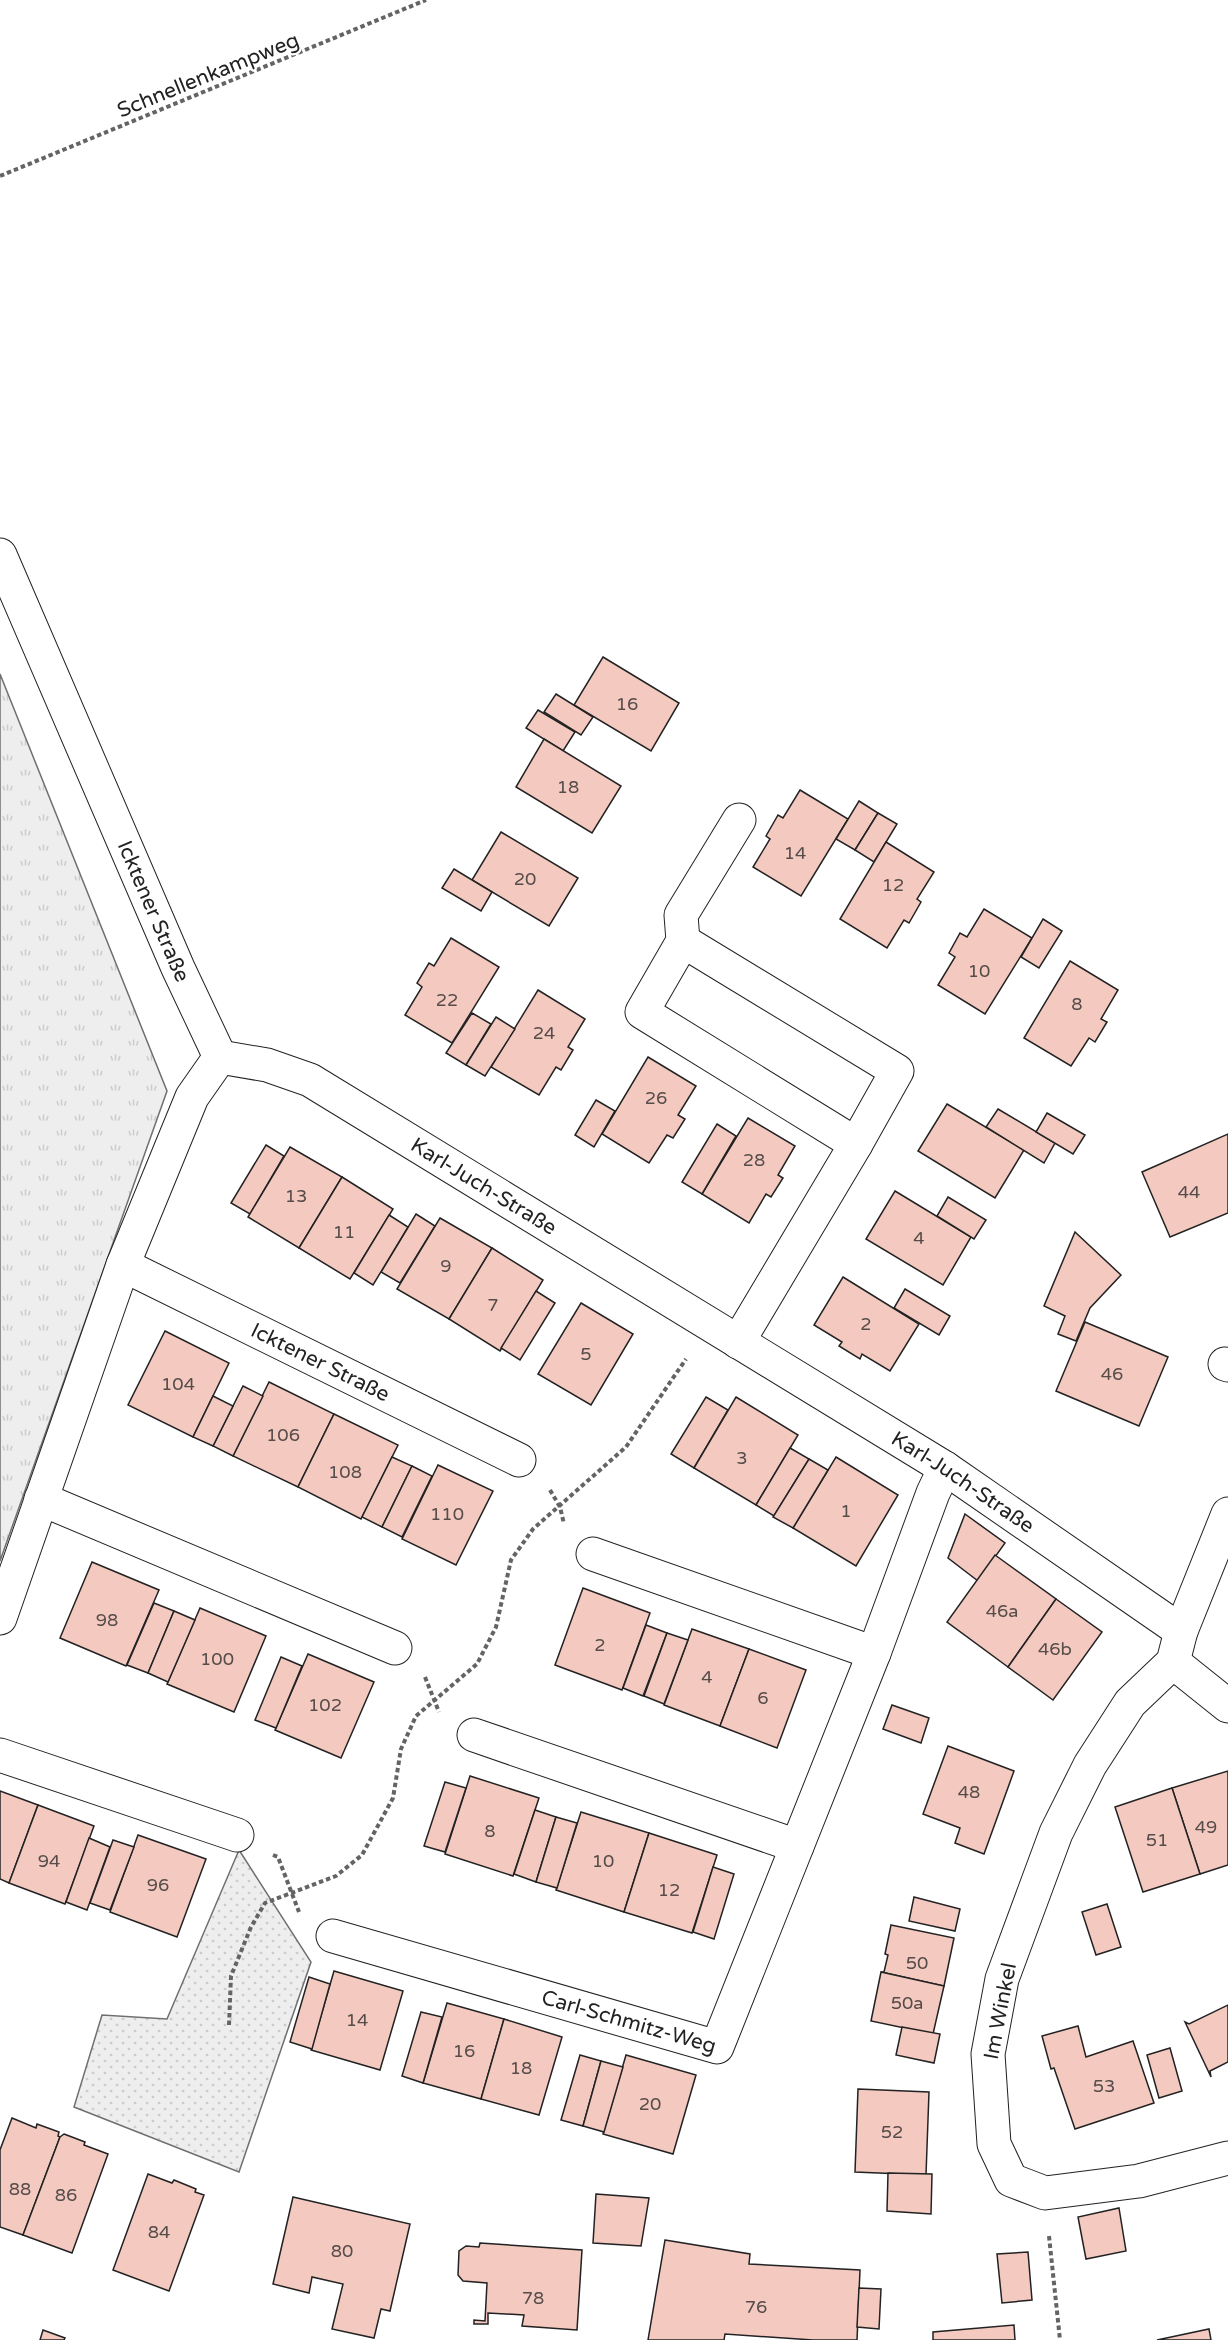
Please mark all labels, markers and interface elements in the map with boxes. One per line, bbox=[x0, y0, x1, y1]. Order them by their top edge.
street label: Schnellenkampweg bbox=[114, 28, 303, 123]
house number: 16 bbox=[616, 693, 638, 715]
house number: 18 bbox=[557, 776, 579, 798]
street label: Icktener Straße bbox=[112, 837, 195, 986]
house number: 14 bbox=[784, 842, 806, 864]
house number: 20 bbox=[514, 868, 536, 890]
house number: 12 bbox=[882, 874, 904, 896]
house number: 10 bbox=[968, 960, 990, 982]
house number: 22 bbox=[436, 989, 458, 1011]
house number: 8 bbox=[1071, 993, 1083, 1015]
house number: 24 bbox=[533, 1022, 555, 1044]
house number: 26 bbox=[645, 1087, 667, 1109]
street label: Karl-Juch-Straße bbox=[406, 1133, 561, 1241]
house number: 28 bbox=[743, 1149, 765, 1171]
house number: 44 bbox=[1178, 1181, 1200, 1203]
house number: 13 bbox=[285, 1185, 307, 1207]
house number: 11 bbox=[333, 1221, 355, 1243]
house number: 4 bbox=[913, 1227, 925, 1249]
house number: 9 bbox=[440, 1255, 452, 1277]
house number: 7 bbox=[487, 1294, 499, 1316]
house number: 2 bbox=[860, 1313, 872, 1335]
street label: Icktener Straße bbox=[247, 1318, 394, 1407]
house number: 5 bbox=[580, 1343, 592, 1365]
house number: 46 bbox=[1101, 1363, 1123, 1385]
house number: 104 bbox=[161, 1373, 195, 1395]
house number: 106 bbox=[266, 1424, 300, 1446]
street label: Karl-Juch-Straße bbox=[887, 1426, 1039, 1539]
house number: 3 bbox=[736, 1447, 748, 1469]
house number: 108 bbox=[328, 1461, 362, 1483]
house number: 1 bbox=[840, 1500, 852, 1522]
house number: 110 bbox=[430, 1503, 464, 1525]
house number: 46a bbox=[986, 1600, 1018, 1622]
house number: 98 bbox=[96, 1609, 118, 1631]
house number: 2 bbox=[594, 1634, 606, 1656]
house number: 46b bbox=[1038, 1638, 1072, 1660]
house number: 100 bbox=[200, 1648, 234, 1670]
house number: 4 bbox=[701, 1666, 713, 1688]
house number: 6 bbox=[757, 1687, 769, 1709]
house number: 102 bbox=[308, 1694, 342, 1716]
house number: 48 bbox=[958, 1781, 980, 1803]
house number: 49 bbox=[1195, 1816, 1217, 1838]
house number: 8 bbox=[484, 1820, 496, 1842]
house number: 51 bbox=[1146, 1829, 1168, 1851]
house number: 94 bbox=[38, 1850, 60, 1872]
house number: 10 bbox=[592, 1850, 614, 1872]
house number: 96 bbox=[147, 1874, 169, 1896]
house number: 12 bbox=[658, 1879, 680, 1901]
house number: 50 bbox=[906, 1952, 928, 1974]
street label: Im Winkel bbox=[979, 1961, 1022, 2062]
street label: Carl-Schmitz-Weg bbox=[539, 1985, 719, 2059]
house number: 50a bbox=[891, 1992, 923, 2014]
house number: 14 bbox=[346, 2009, 368, 2031]
house number: 16 bbox=[453, 2040, 475, 2062]
house number: 18 bbox=[510, 2057, 532, 2079]
house number: 53 bbox=[1093, 2075, 1115, 2097]
house number: 20 bbox=[639, 2093, 661, 2115]
house number: 52 bbox=[881, 2121, 903, 2143]
house number: 88 bbox=[9, 2178, 31, 2200]
house number: 86 bbox=[55, 2184, 77, 2206]
house number: 84 bbox=[148, 2221, 170, 2243]
house number: 80 bbox=[331, 2240, 353, 2262]
house number: 78 bbox=[522, 2287, 544, 2309]
house number: 76 bbox=[745, 2296, 767, 2318]

